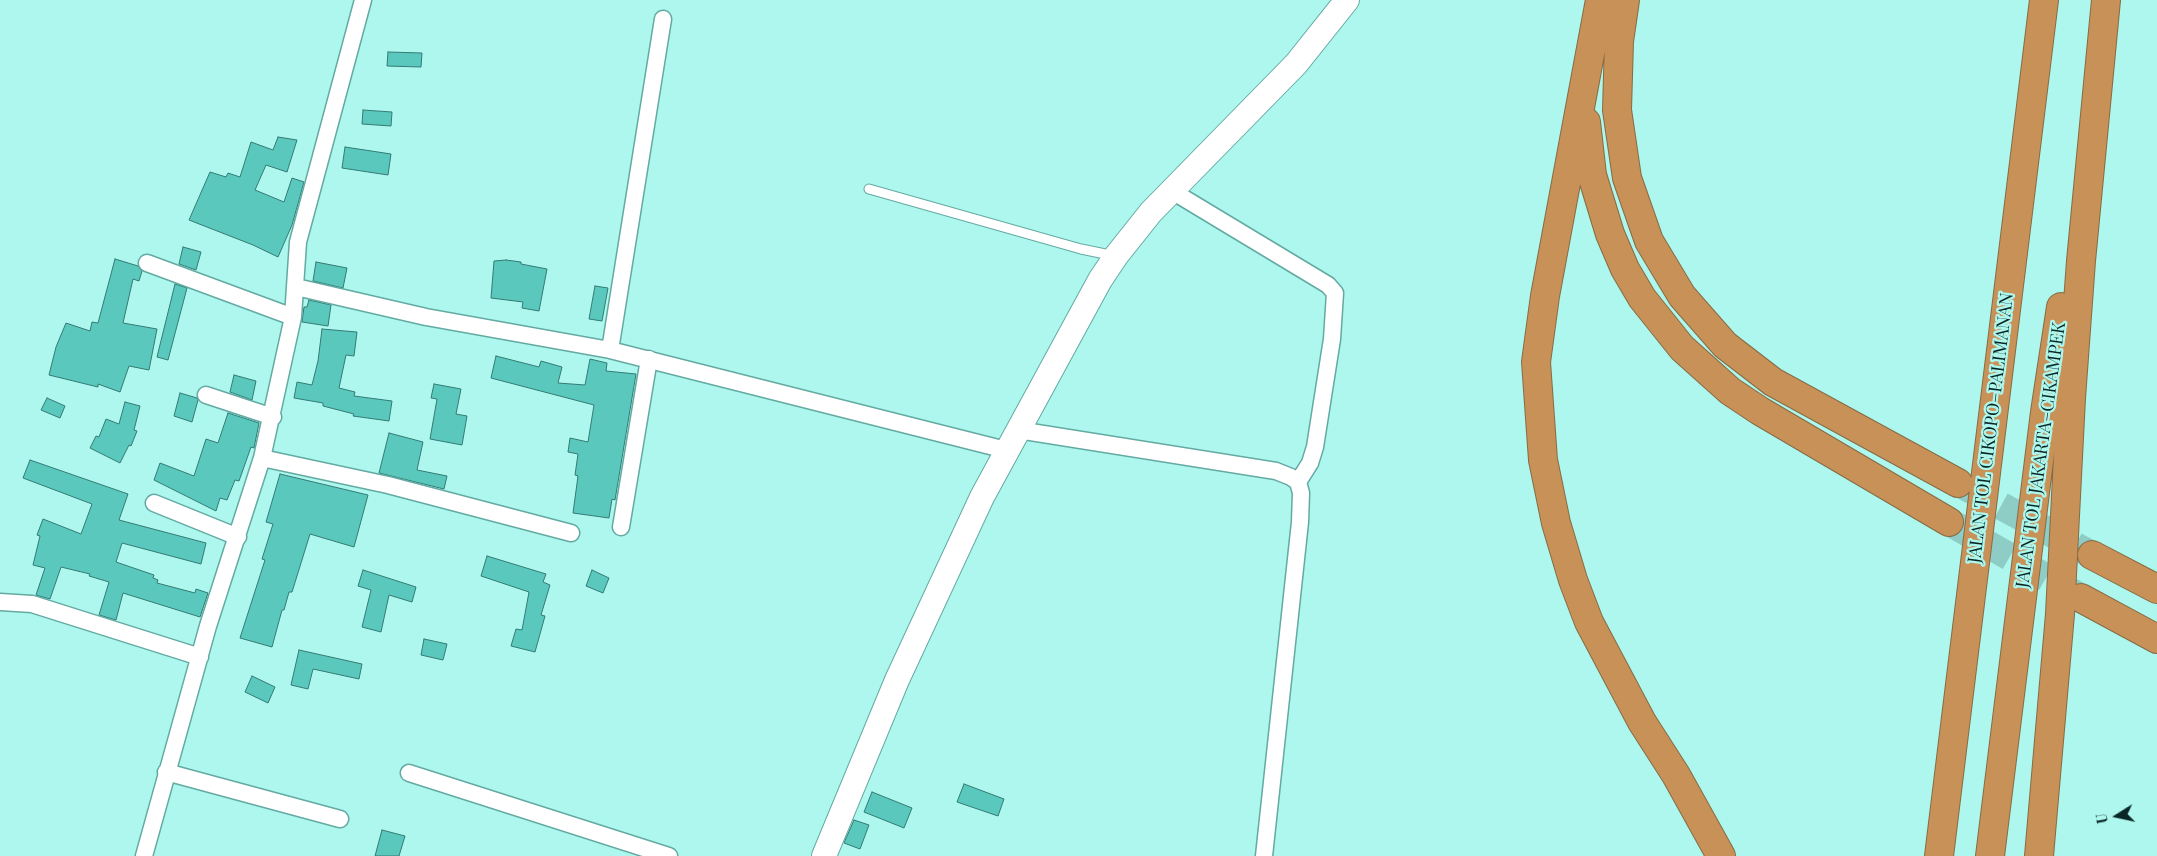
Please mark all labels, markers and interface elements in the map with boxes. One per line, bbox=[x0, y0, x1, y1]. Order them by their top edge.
street label: JALAN TOL CIKOPO–PALIMANAN bbox=[1964, 292, 2018, 564]
street label: JALAN TOL JAKARTA–CIKAMPEK bbox=[2012, 321, 2070, 589]
north arrow bbox=[2092, 791, 2142, 841]
text: U bbox=[2092, 812, 2112, 825]

